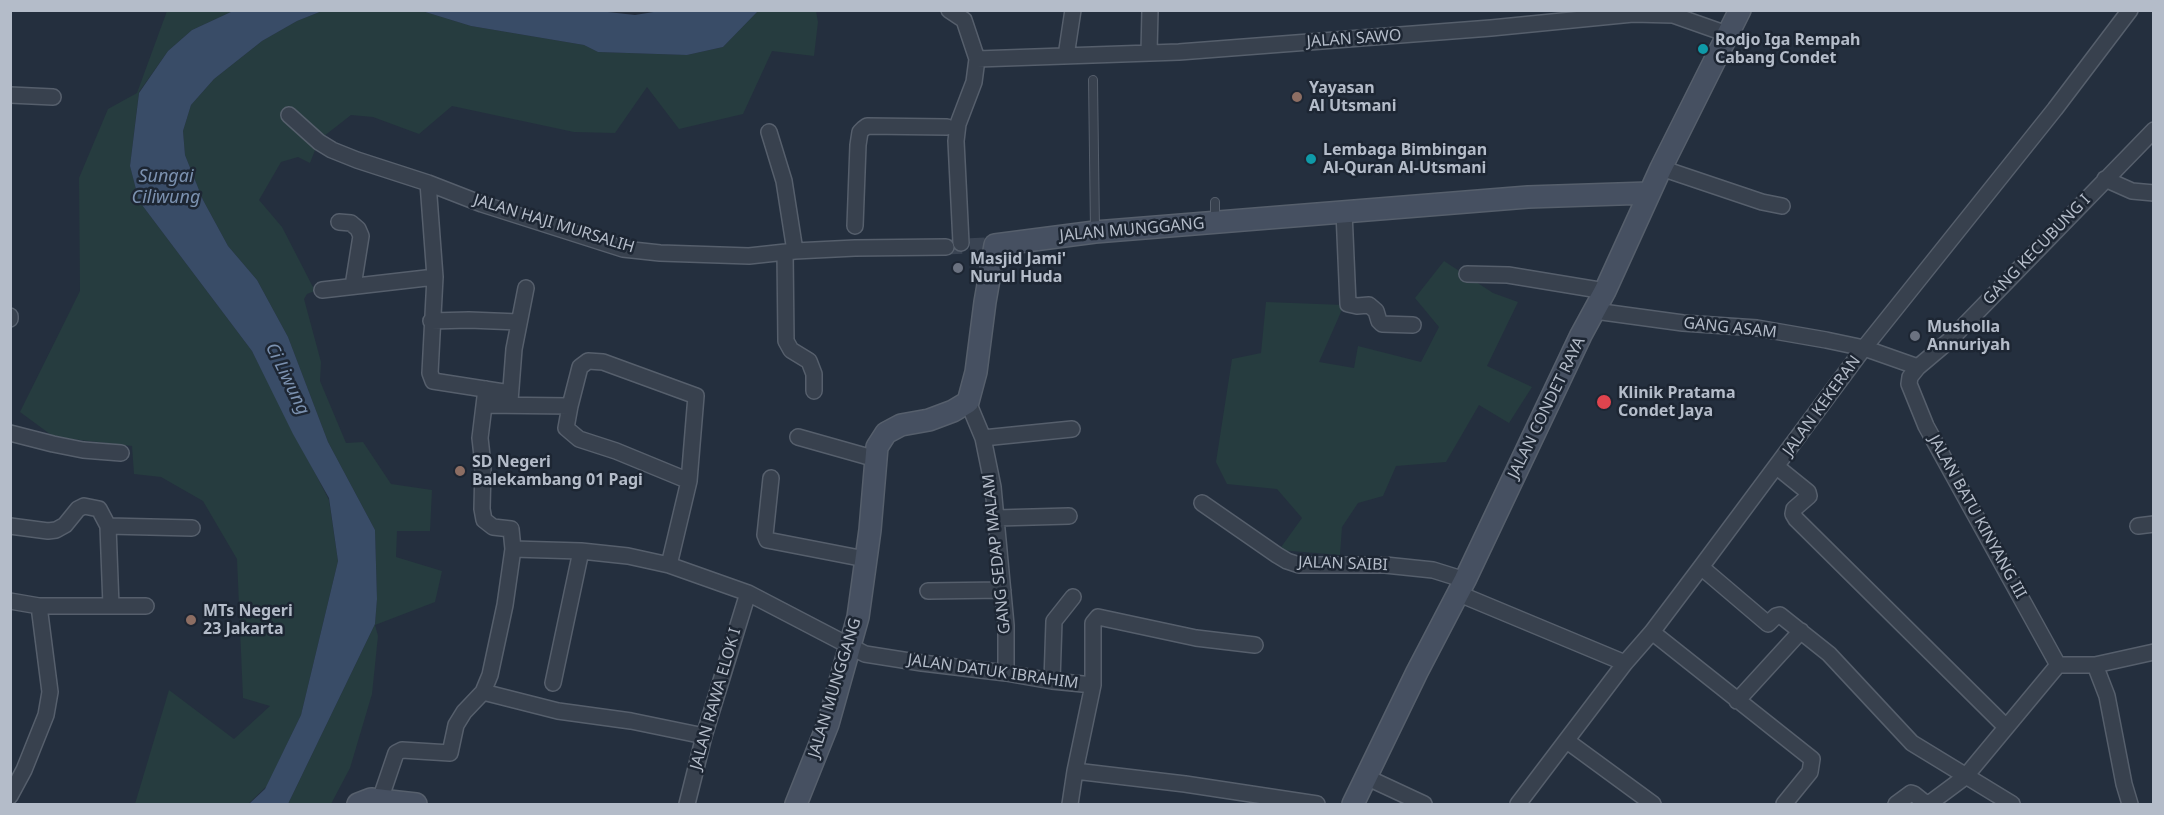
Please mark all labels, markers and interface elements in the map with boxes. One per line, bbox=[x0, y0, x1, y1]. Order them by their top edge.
street label: JALAN SAWO bbox=[1306, 26, 1402, 52]
place label: Rodjo Iga Rempah Cabang Condet bbox=[1715, 30, 1860, 68]
marker: Rodjo Iga Rempah Cabang Condet bbox=[1696, 42, 1710, 56]
place label: Yayasan Al Utsmani bbox=[1309, 78, 1396, 116]
marker: Yayasan Al Utsmani bbox=[1290, 90, 1304, 104]
place label: Lembaga Bimbingan Al-Quran Al-Utsmani bbox=[1323, 140, 1487, 178]
marker: Lembaga Bimbingan Al-Quran Al-Utsmani bbox=[1304, 152, 1318, 166]
water label: Sungai Ciliwung bbox=[132, 166, 200, 208]
street label: JALAN HAJI MURSALIH bbox=[471, 190, 637, 258]
street label: GANG KECUBUNG I bbox=[1979, 191, 2095, 309]
street label: JALAN MUNGGANG bbox=[1059, 214, 1205, 246]
place label: Masjid Jami' Nurul Huda bbox=[970, 249, 1066, 287]
marker: Masjid Jami' Nurul Huda bbox=[951, 261, 965, 275]
street label: GANG ASAM bbox=[1682, 314, 1778, 342]
place label: Musholla Annuriyah bbox=[1927, 317, 2010, 355]
marker: Musholla Annuriyah bbox=[1908, 329, 1922, 343]
street label: JALAN CONDET RAYA bbox=[1504, 334, 1590, 482]
water label: Ci Liwung bbox=[260, 339, 314, 419]
street label: JALAN KEKERAN bbox=[1779, 352, 1865, 460]
place label: Klinik Pratama Condet Jaya bbox=[1618, 383, 1736, 421]
marker: Klinik Pratama Condet Jaya bbox=[1595, 393, 1613, 411]
street label: JALAN BATU KINYANG III bbox=[1924, 432, 2030, 602]
place label: SD Negeri Balekambang 01 Pagi bbox=[472, 452, 643, 490]
marker: SD Negeri Balekambang 01 Pagi bbox=[453, 464, 467, 478]
street label: GANG SEDAP MALAM bbox=[979, 473, 1015, 635]
street label: JALAN SAIBI bbox=[1298, 553, 1388, 575]
place label: MTs Negeri 23 Jakarta bbox=[203, 601, 293, 639]
marker: MTs Negeri 23 Jakarta bbox=[184, 613, 198, 627]
street label: JALAN MUNGGANG bbox=[805, 616, 865, 760]
street label: JALAN RAWA ELOK I bbox=[687, 626, 745, 772]
street label: JALAN DATUK IBRAHIM bbox=[906, 650, 1080, 694]

